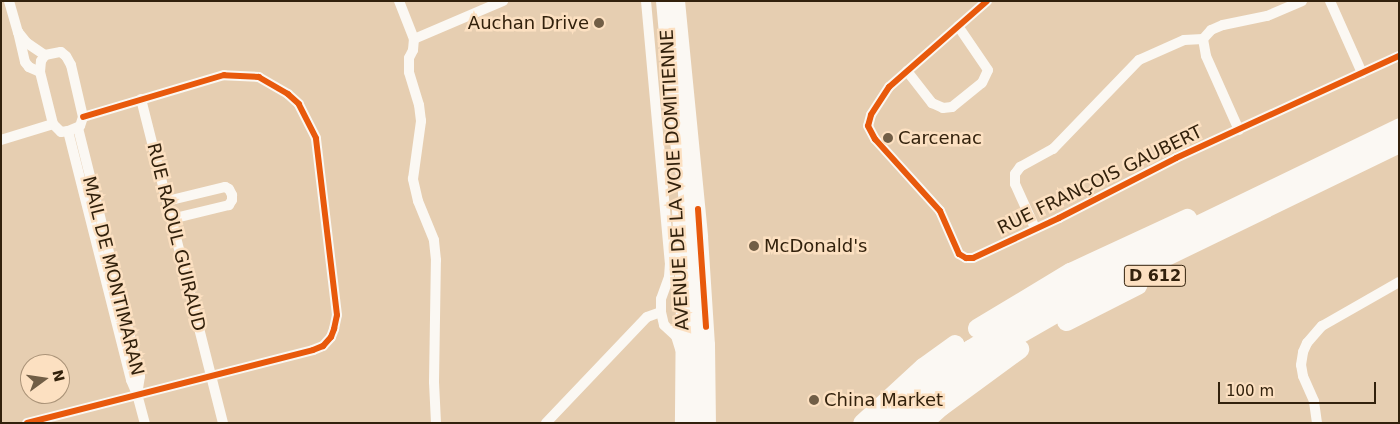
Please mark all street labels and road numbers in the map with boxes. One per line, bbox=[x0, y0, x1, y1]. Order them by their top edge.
street label: AVENUE DE LA VOIE DOMITIENNE bbox=[656, 29, 694, 331]
street label: RUE FRANÇOIS GAUBERT bbox=[994, 121, 1206, 239]
street label: RUE RAOUL GUIRAUD bbox=[142, 141, 210, 333]
street label: MAIL DE MONTIMARAN bbox=[78, 174, 148, 378]
road number: D 612 bbox=[1124, 262, 1186, 290]

